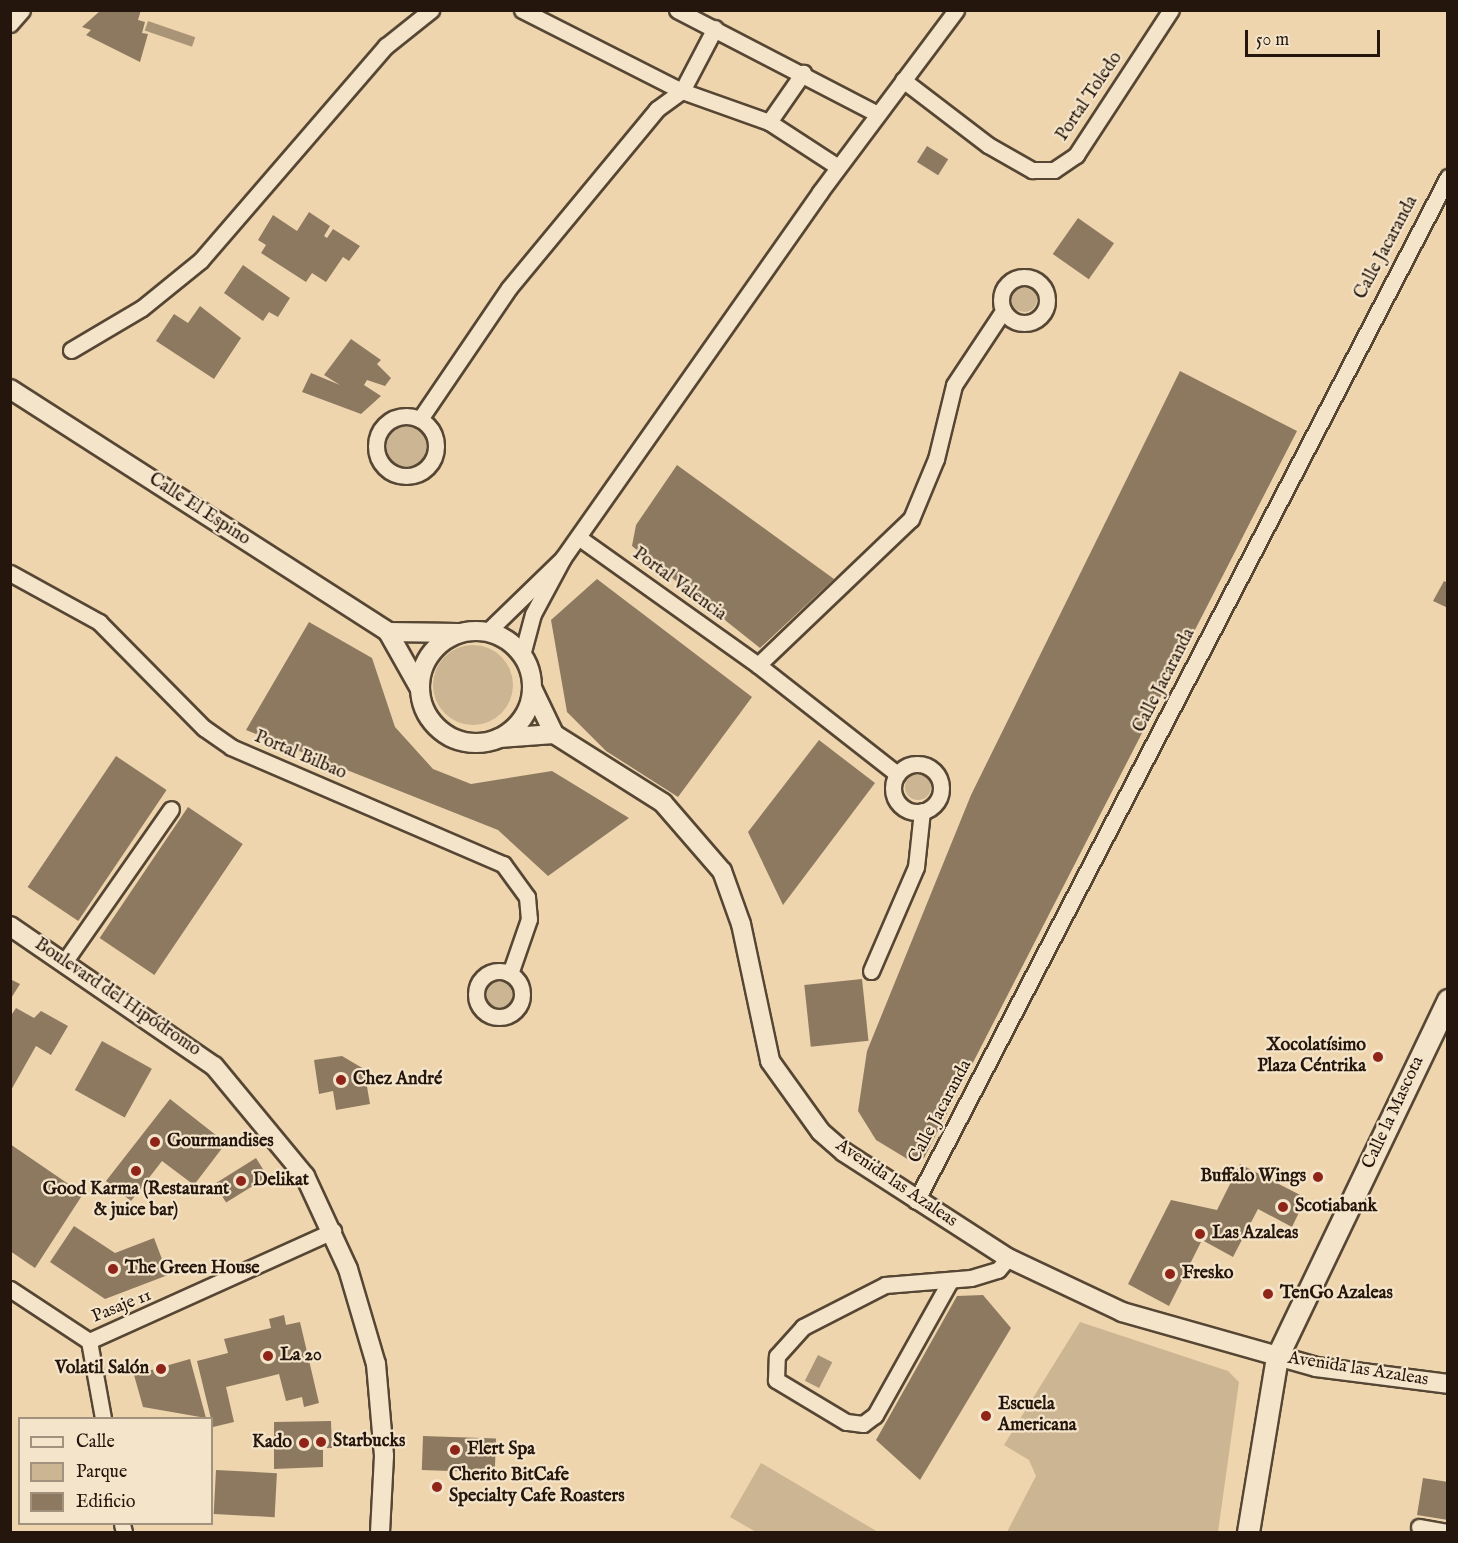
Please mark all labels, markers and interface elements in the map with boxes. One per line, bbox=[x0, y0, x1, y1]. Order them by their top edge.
scale bar bbox=[1248, 18, 1383, 56]
text: 50 m bbox=[1256, 29, 1289, 52]
street label: Portal Toledo bbox=[1052, 48, 1128, 146]
street label: Calle Jacaranda bbox=[1351, 193, 1423, 303]
street label: Calle El Espino bbox=[144, 469, 254, 551]
street label: Portal Valencia bbox=[628, 544, 730, 626]
street label: Calle Jacaranda bbox=[1129, 625, 1201, 737]
street label: Portal Bilbao bbox=[251, 727, 349, 785]
street label: Boulevard del Hipódromo bbox=[30, 934, 204, 1062]
place label: Xocolatísimo Plaza Céntrika bbox=[1257, 1036, 1366, 1078]
marker: Xocolatísimo Plaza Céntrika bbox=[1371, 1050, 1385, 1064]
street label: Calle la Mascota bbox=[1359, 1053, 1429, 1173]
street label: Calle Jacaranda bbox=[905, 1057, 977, 1167]
place label: Chez André bbox=[353, 1069, 442, 1091]
marker: Chez André bbox=[334, 1073, 348, 1087]
place label: Gourmandises bbox=[167, 1131, 273, 1153]
marker: Gourmandises bbox=[148, 1135, 162, 1149]
street label: Avenida las Azaleas bbox=[831, 1135, 961, 1233]
marker: Good Karma (Restaurant & juice bar) bbox=[129, 1164, 143, 1178]
place label: Buffalo Wings bbox=[1200, 1166, 1306, 1188]
place label: Delikat bbox=[253, 1170, 309, 1192]
marker: Buffalo Wings bbox=[1311, 1170, 1325, 1184]
marker: Delikat bbox=[234, 1174, 248, 1188]
place label: Good Karma (Restaurant & juice bar) bbox=[43, 1180, 229, 1222]
place label: Scotiabank bbox=[1295, 1196, 1377, 1218]
marker: Scotiabank bbox=[1276, 1200, 1290, 1214]
place label: Las Azaleas bbox=[1212, 1223, 1298, 1245]
marker: Las Azaleas bbox=[1193, 1227, 1207, 1241]
place label: The Green House bbox=[125, 1258, 260, 1280]
marker: The Green House bbox=[106, 1262, 120, 1276]
place label: Fresko bbox=[1182, 1263, 1234, 1285]
marker: Fresko bbox=[1163, 1267, 1177, 1281]
place label: TenGo Azaleas bbox=[1280, 1283, 1393, 1305]
street label: Pasaje 11 bbox=[89, 1285, 155, 1329]
marker: TenGo Azaleas bbox=[1261, 1287, 1275, 1301]
place label: La 20 bbox=[280, 1345, 322, 1367]
street label: Avenida las Azaleas bbox=[1286, 1348, 1430, 1392]
marker: La 20 bbox=[261, 1349, 275, 1363]
place label: Volatil Salón bbox=[55, 1358, 149, 1380]
marker: Volatil Salón bbox=[154, 1362, 168, 1376]
place label: Escuela Americana bbox=[998, 1395, 1076, 1438]
marker: Escuela Americana bbox=[979, 1409, 993, 1423]
legend bbox=[18, 1417, 213, 1525]
text: Calle bbox=[76, 1431, 115, 1454]
place label: Starbucks bbox=[333, 1431, 405, 1453]
place label: Kado bbox=[252, 1432, 292, 1454]
marker: Starbucks bbox=[314, 1435, 328, 1449]
marker: Kado bbox=[297, 1436, 311, 1450]
place label: Flert Spa bbox=[467, 1439, 535, 1461]
marker: Flert Spa bbox=[448, 1443, 462, 1457]
text: Parque bbox=[76, 1461, 127, 1484]
place label: Cherito BitCafe Specialty Cafe Roasters bbox=[449, 1466, 625, 1508]
marker: Cherito BitCafe Specialty Cafe Roasters bbox=[430, 1480, 444, 1494]
text: Edificio bbox=[76, 1491, 136, 1514]

